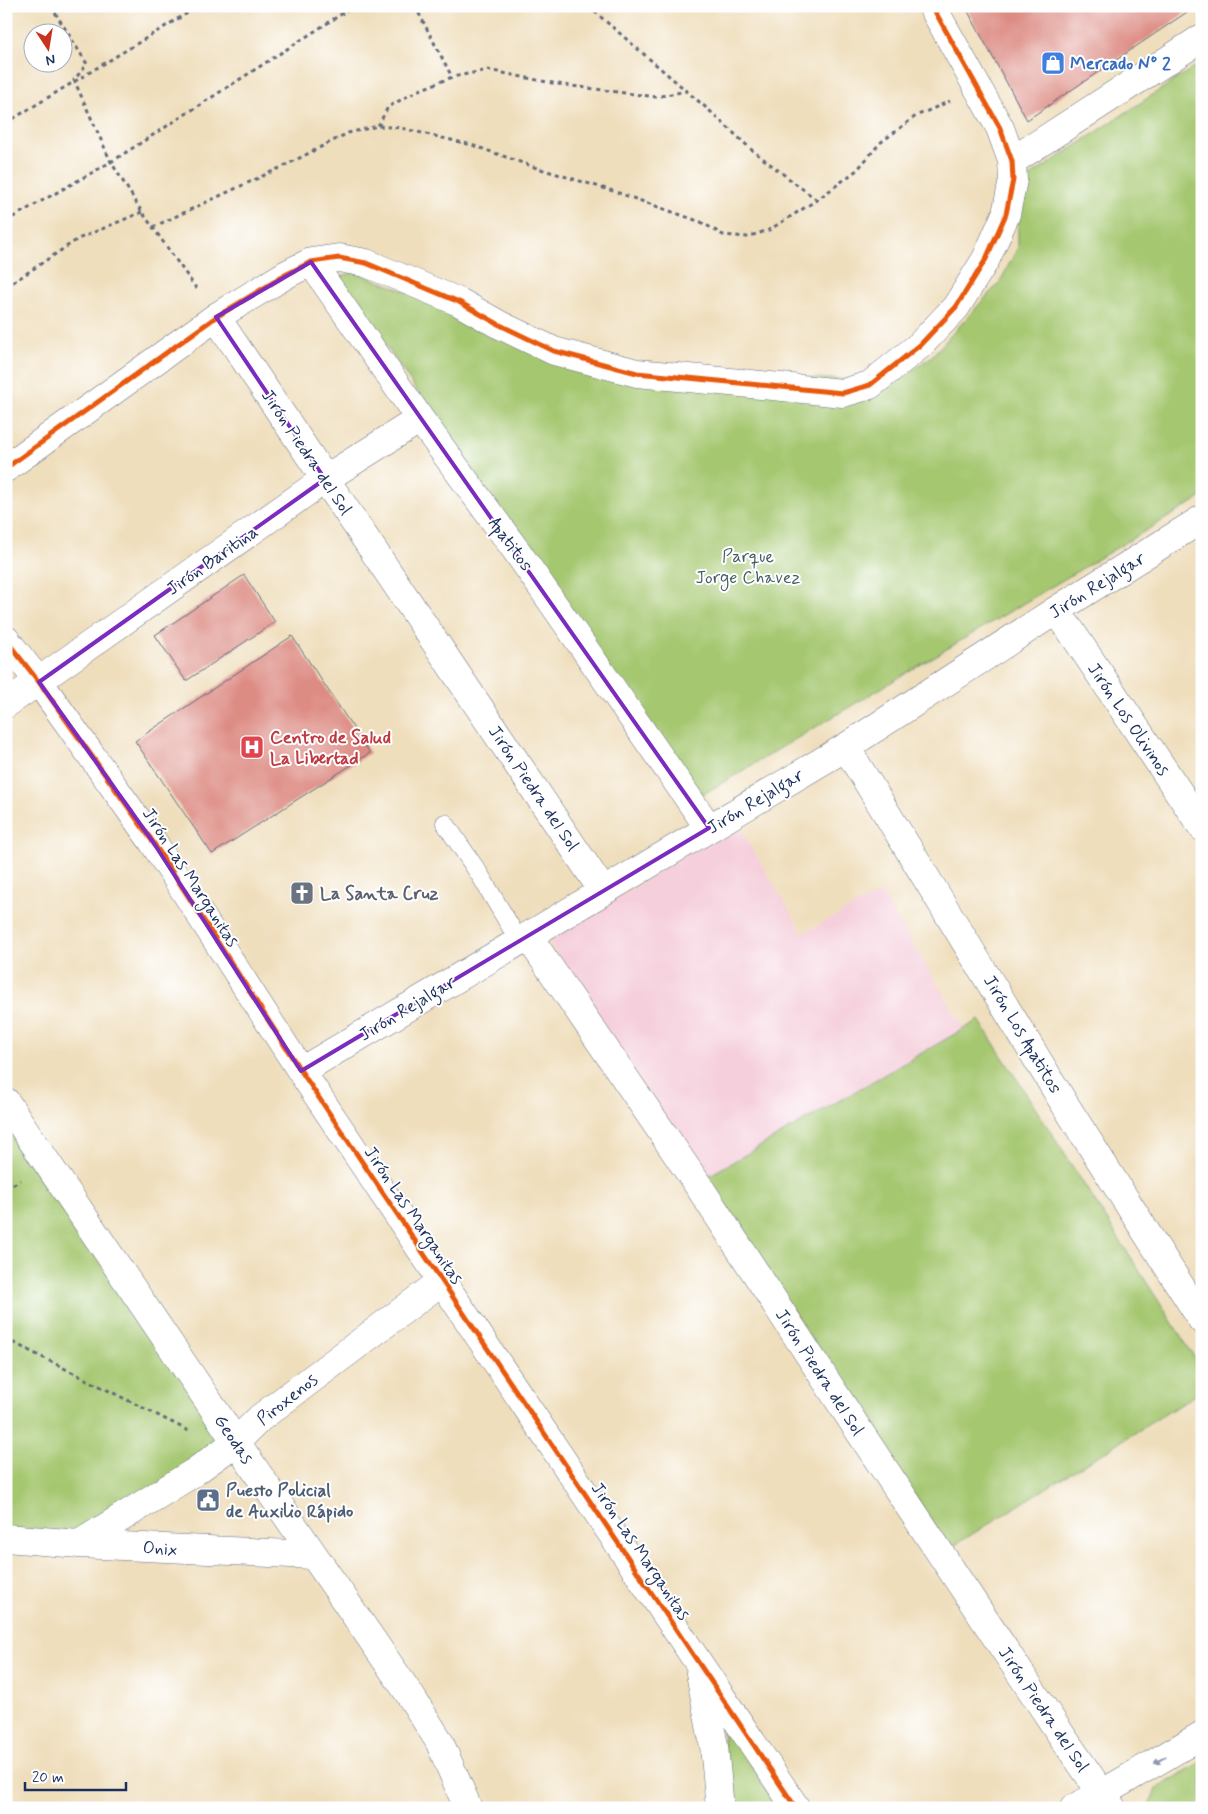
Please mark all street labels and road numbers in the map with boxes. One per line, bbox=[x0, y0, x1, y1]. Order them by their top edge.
street label: Jirón Piedra del Sol bbox=[255, 385, 357, 520]
street label: Apatitos bbox=[482, 513, 538, 577]
street label: Jirón Baritina bbox=[162, 520, 263, 601]
street label: Jirón Rejalgar bbox=[1045, 547, 1152, 627]
street label: Jirón Los Olivinos bbox=[1081, 658, 1175, 781]
street label: Jirón Piedra del Sol bbox=[482, 721, 584, 856]
street label: Jirón Rejalgar bbox=[703, 763, 810, 842]
street label: Jirón Las Marganitas bbox=[135, 803, 244, 952]
street label: Jirón Rejalgar bbox=[355, 970, 462, 1049]
street label: Jirón Los Apatitos bbox=[976, 971, 1067, 1099]
street label: Jirón Las Marganitas bbox=[357, 1142, 468, 1290]
street label: Jirón Piedra del Sol bbox=[769, 1305, 869, 1441]
street label: Piroxenos bbox=[252, 1368, 323, 1431]
street label: Geodas bbox=[208, 1410, 259, 1469]
street label: Jirón Las Marganitas bbox=[584, 1478, 695, 1626]
street label: Onix bbox=[142, 1536, 178, 1562]
street label: Jirón Piedra del Sol bbox=[992, 1642, 1094, 1777]

